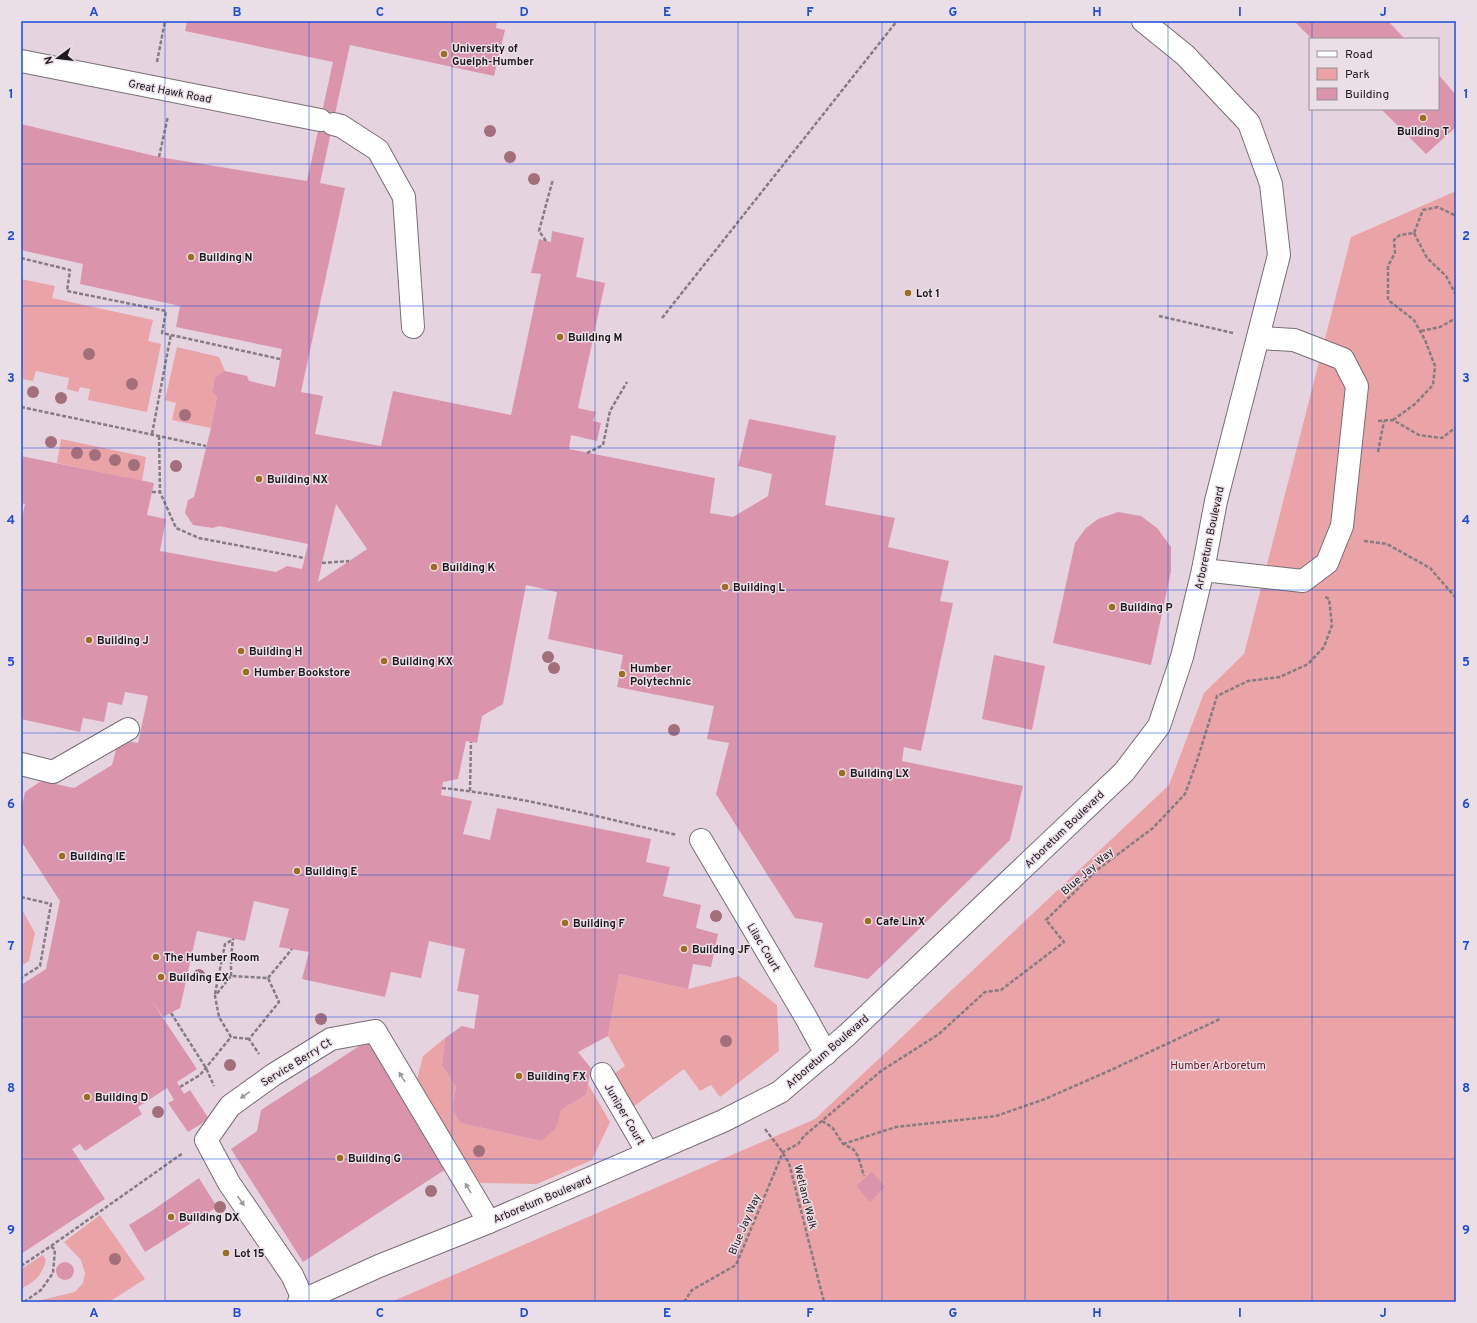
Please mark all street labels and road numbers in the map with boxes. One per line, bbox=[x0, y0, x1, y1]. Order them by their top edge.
street label: Great Hawk Road bbox=[127, 77, 213, 107]
street label: Arboretum Boulevard bbox=[1192, 485, 1228, 591]
street label: Arboretum Boulevard bbox=[1022, 788, 1108, 871]
street label: Blue Jay Way bbox=[1058, 845, 1117, 898]
street label: Lilac Court bbox=[743, 921, 783, 974]
street label: Arboretum Boulevard bbox=[783, 1012, 872, 1092]
street label: Service Berry Ct bbox=[258, 1035, 335, 1090]
street label: Juniper Court bbox=[601, 1081, 647, 1148]
street label: Wetland Walk bbox=[790, 1164, 820, 1231]
street label: Arboretum Boulevard bbox=[491, 1173, 594, 1227]
street label: Blue Jay Way bbox=[726, 1191, 764, 1257]

